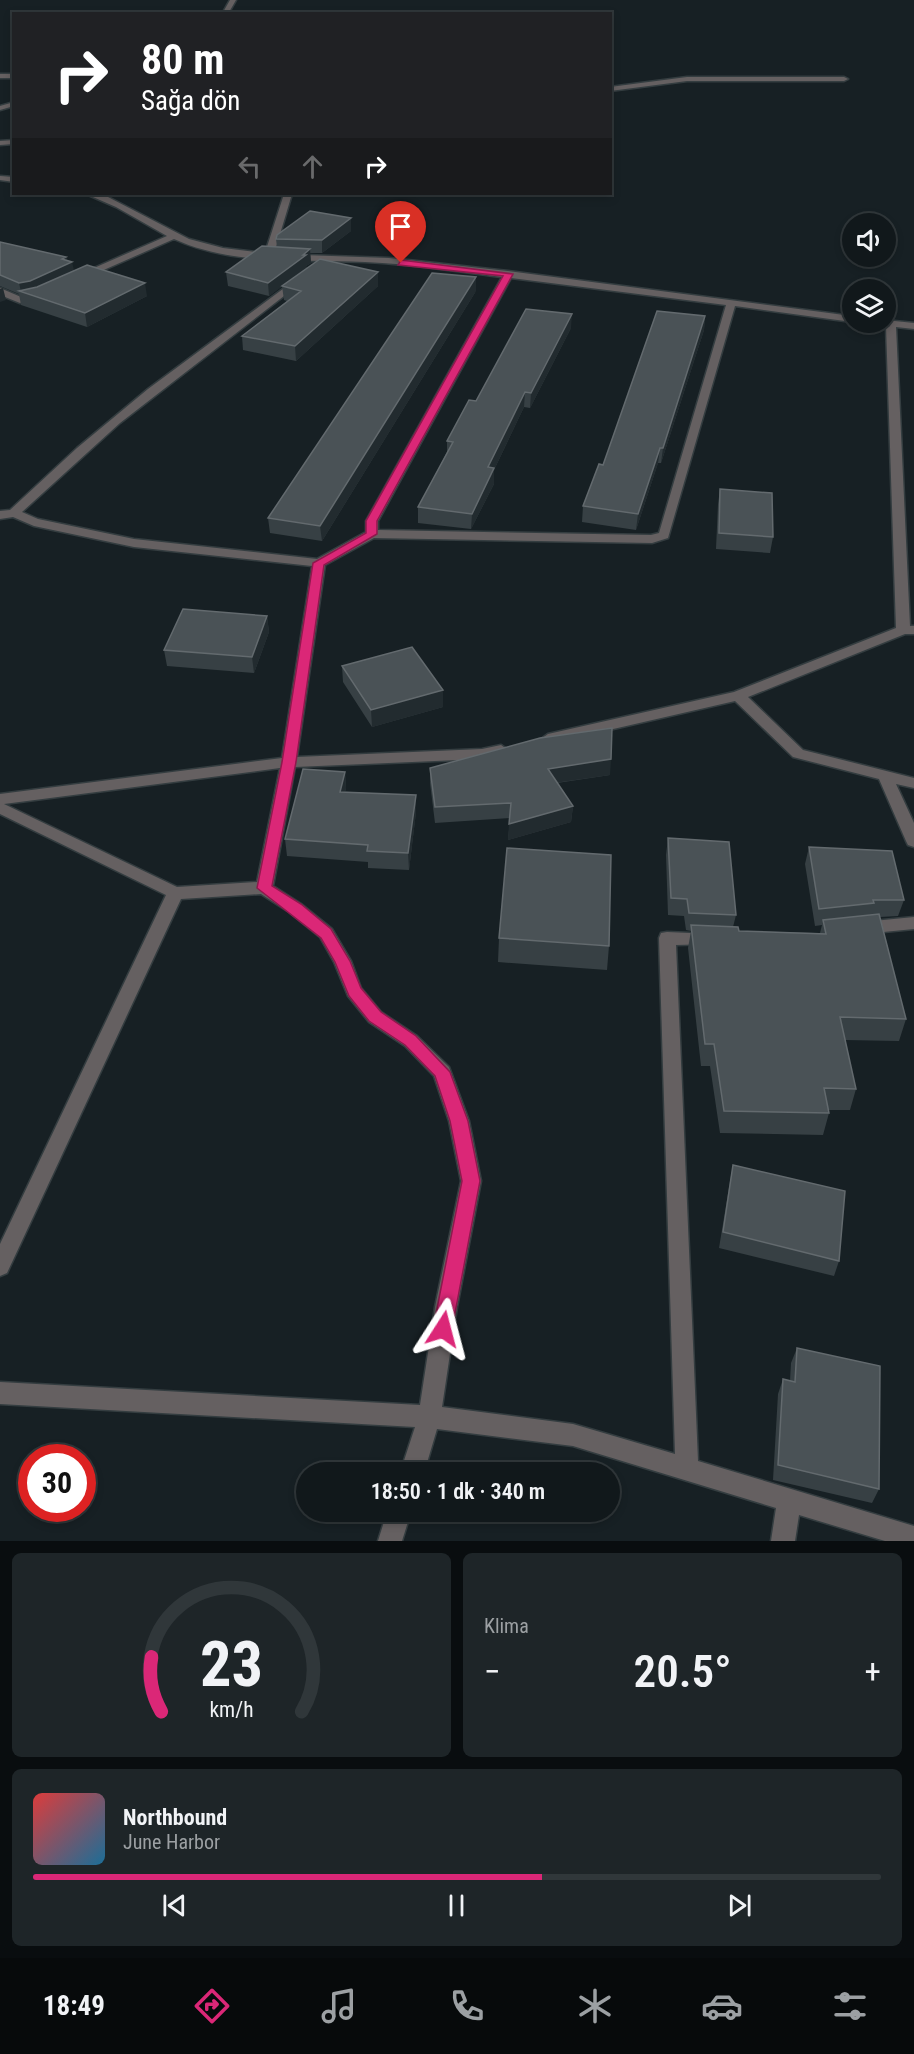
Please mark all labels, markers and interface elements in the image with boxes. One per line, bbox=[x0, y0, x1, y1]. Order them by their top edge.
text: 80 m bbox=[141, 35, 224, 84]
icon: right bbox=[42, 36, 120, 114]
text: Sağa dön bbox=[141, 85, 240, 117]
icon: left bbox=[233, 150, 266, 183]
icon: ahead bbox=[296, 150, 329, 183]
icon: right bbox=[359, 150, 392, 183]
pin bbox=[375, 201, 426, 263]
icon: arrive bbox=[384, 210, 417, 243]
map controls bbox=[842, 213, 896, 333]
button: sound bbox=[842, 213, 896, 267]
button: layers bbox=[842, 279, 896, 333]
position arrow bbox=[411, 1297, 475, 1361]
speed limit sign: 30 bbox=[18, 1444, 96, 1522]
text: 18:50 · 1 dk · 340 m bbox=[371, 1479, 545, 1504]
text: Klima bbox=[484, 1614, 529, 1638]
text: 23 bbox=[200, 1628, 263, 1701]
text: 20.5° bbox=[634, 1645, 732, 1698]
text: − bbox=[484, 1652, 501, 1691]
text: + bbox=[865, 1652, 881, 1691]
text: km/h bbox=[209, 1697, 254, 1722]
text: Northbound bbox=[123, 1805, 227, 1830]
text: June Harbor bbox=[123, 1830, 220, 1854]
icon: previous bbox=[158, 1889, 191, 1922]
icon: pause bbox=[440, 1889, 473, 1922]
icon: next bbox=[723, 1889, 756, 1922]
icon: directions bbox=[191, 1985, 233, 2027]
icon: music bbox=[318, 1985, 360, 2027]
icon: phone bbox=[446, 1985, 488, 2027]
icon: climate bbox=[574, 1985, 616, 2027]
icon: car bbox=[701, 1985, 743, 2027]
icon: filters bbox=[829, 1985, 871, 2027]
text: 18:49 bbox=[43, 1990, 105, 2022]

